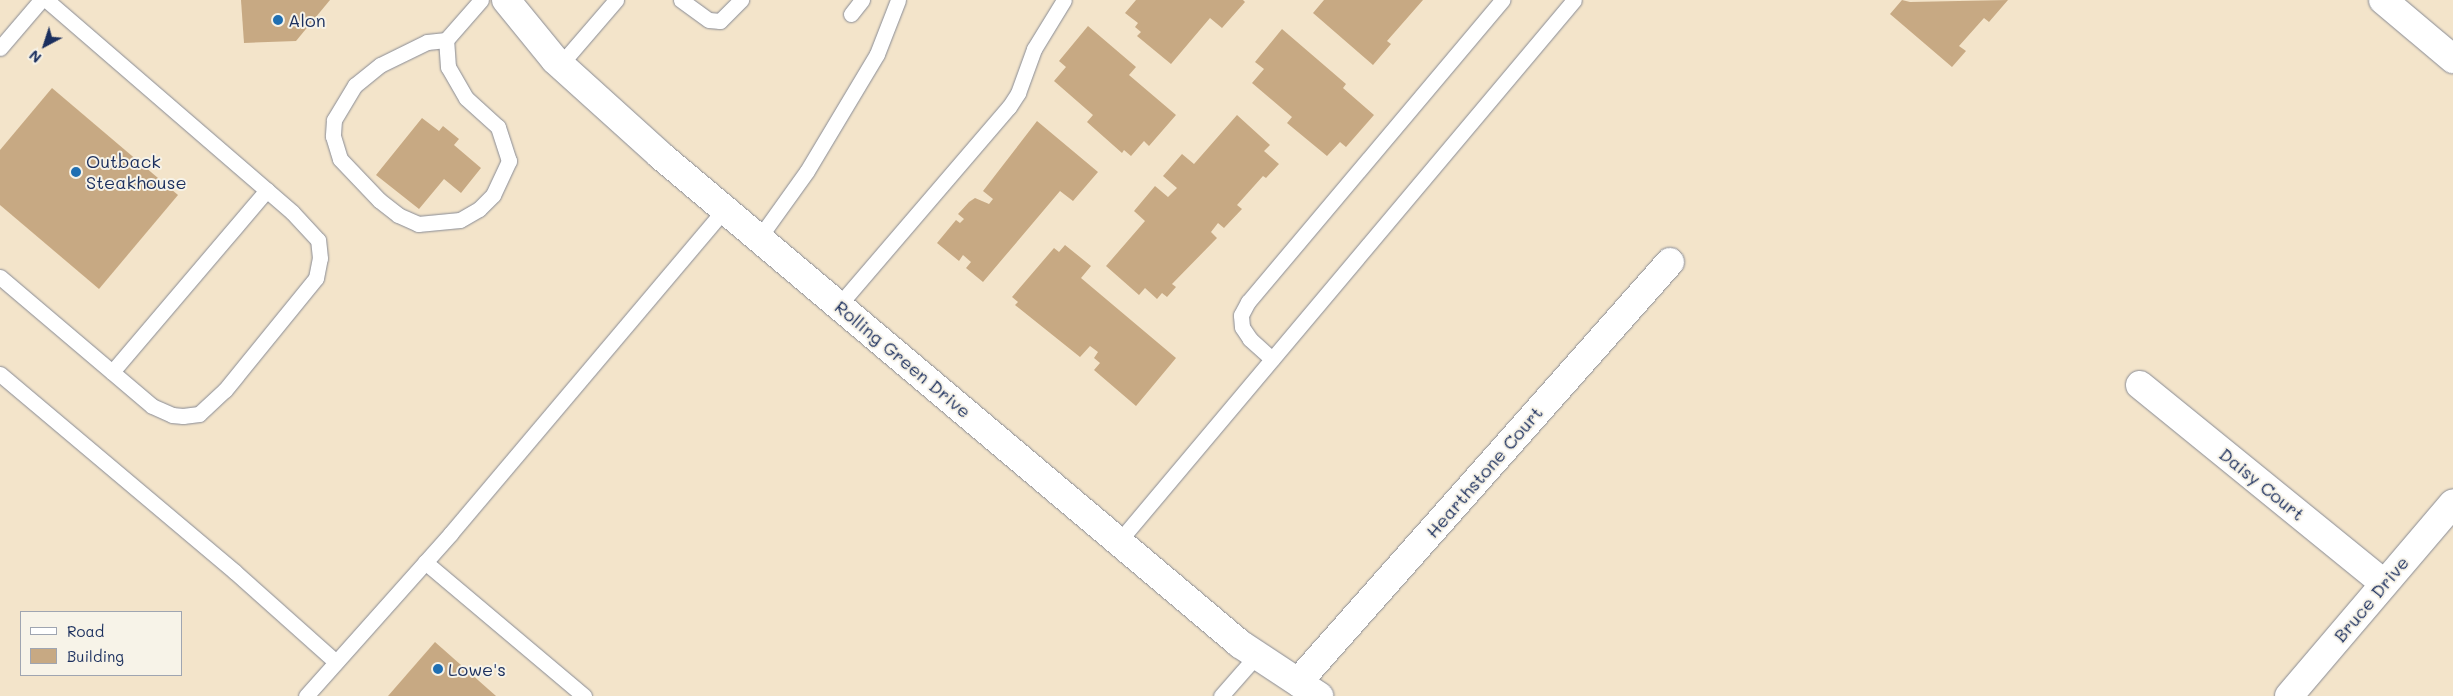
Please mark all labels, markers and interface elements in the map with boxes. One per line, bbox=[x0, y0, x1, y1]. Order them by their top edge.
place label: Alon bbox=[288, 9, 326, 31]
marker: Alon bbox=[272, 14, 284, 26]
north arrow bbox=[20, 20, 70, 70]
text: N bbox=[25, 46, 45, 68]
place label: Outback Steakhouse bbox=[86, 151, 187, 193]
marker: Outback Steakhouse bbox=[70, 166, 82, 178]
street label: Rolling Green Drive bbox=[831, 296, 975, 422]
street label: Hearthstone Court bbox=[1421, 402, 1547, 542]
street label: Daisy Court bbox=[2215, 443, 2309, 525]
street label: Bruce Drive bbox=[2329, 552, 2413, 646]
legend bbox=[20, 611, 182, 676]
text: Road bbox=[67, 621, 104, 641]
text: Building bbox=[67, 646, 124, 666]
place label: Lowe's bbox=[448, 658, 506, 680]
marker: Lowe's bbox=[432, 663, 444, 675]

